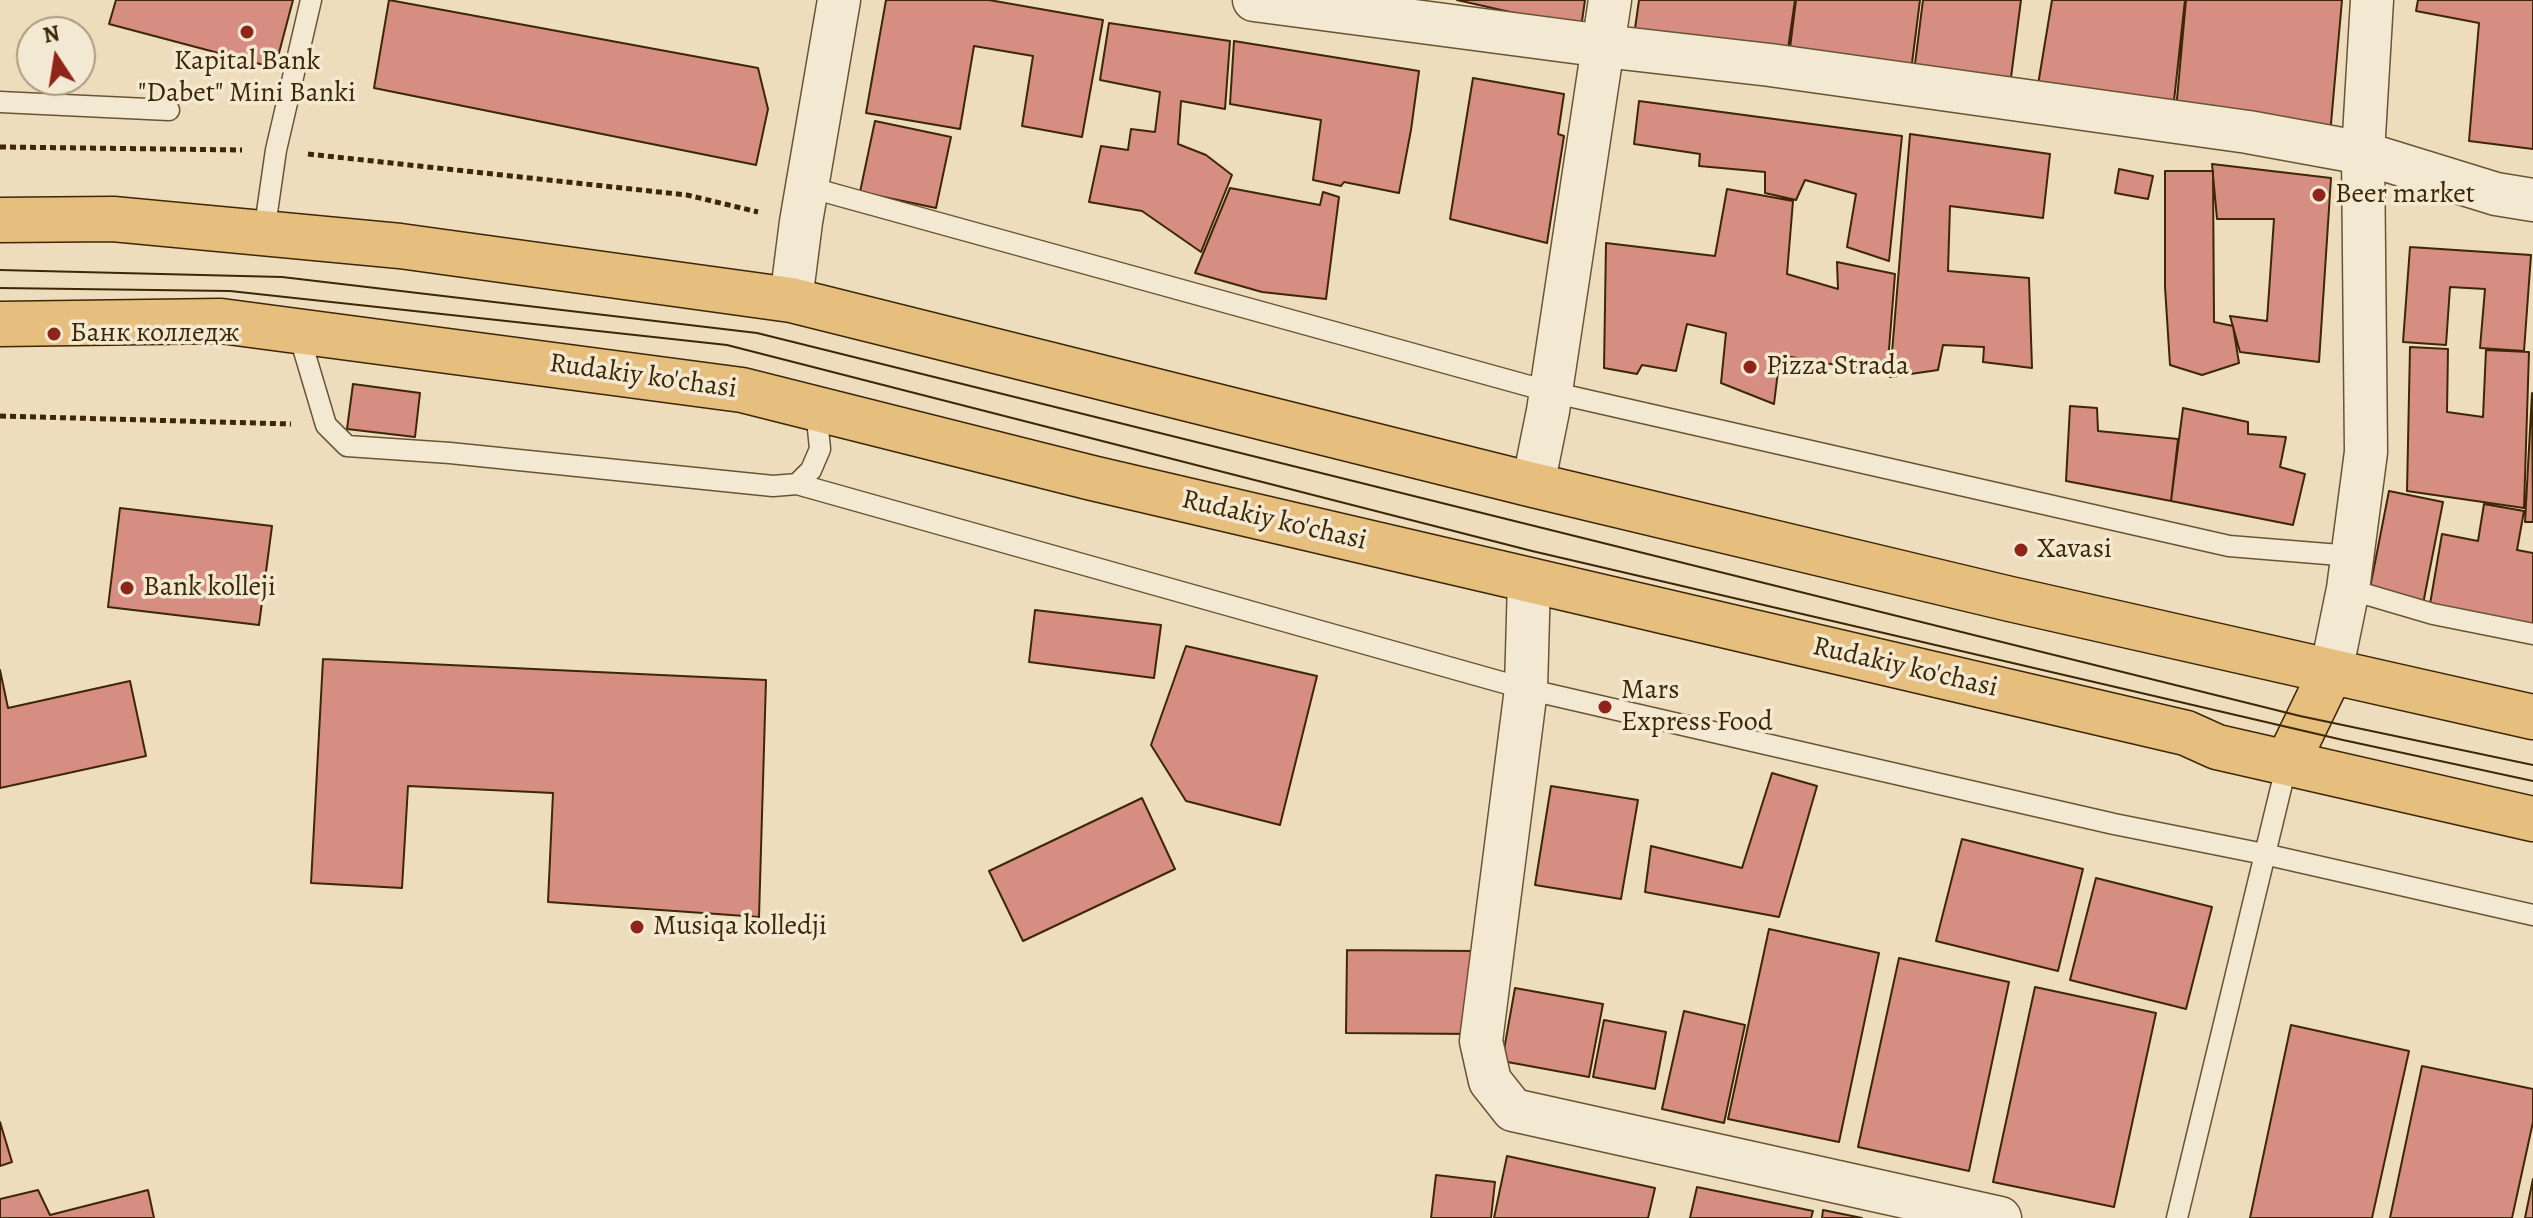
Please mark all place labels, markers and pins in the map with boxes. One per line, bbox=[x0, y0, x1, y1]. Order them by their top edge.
marker: Kapital Bank "Dabet" Mini Banki bbox=[238, 23, 256, 41]
place label: Kapital Bank "Dabet" Mini Banki bbox=[138, 45, 356, 111]
place label: Beer market bbox=[2335, 178, 2475, 212]
marker: Beer market bbox=[2310, 186, 2328, 204]
place label: Банк колледж bbox=[70, 317, 240, 351]
marker: Банк колледж bbox=[45, 325, 63, 343]
place label: Pizza Strada bbox=[1766, 350, 1909, 384]
marker: Pizza Strada bbox=[1741, 358, 1759, 376]
place label: Xavasi bbox=[2037, 533, 2112, 567]
marker: Xavasi bbox=[2012, 541, 2030, 559]
place label: Bank kolleji bbox=[143, 571, 276, 605]
marker: Bank kolleji bbox=[118, 579, 136, 597]
place label: Mars Express Food bbox=[1621, 674, 1773, 740]
marker: Mars Express Food bbox=[1596, 698, 1614, 716]
place label: Musiqa kolledji bbox=[653, 910, 827, 944]
marker: Musiqa kolledji bbox=[628, 918, 646, 936]

